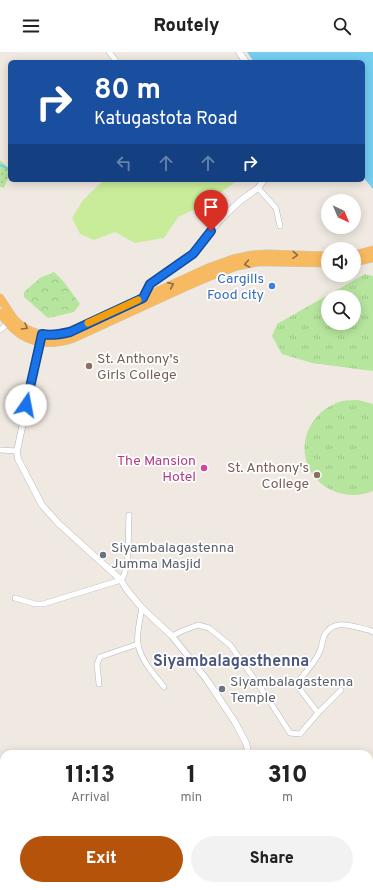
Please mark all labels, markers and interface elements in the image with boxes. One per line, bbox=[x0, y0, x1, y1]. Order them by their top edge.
icon: menu bbox=[20, 15, 42, 37]
text: Routely bbox=[153, 15, 220, 38]
icon: search bbox=[331, 15, 353, 37]
text: 80 m bbox=[94, 73, 161, 109]
icon: right bbox=[28, 76, 80, 128]
text: Katugastota Road bbox=[94, 108, 238, 131]
icon: left bbox=[113, 152, 135, 174]
icon: ahead bbox=[155, 152, 177, 174]
icon: ahead bbox=[197, 152, 219, 174]
icon: right bbox=[239, 152, 261, 174]
pin bbox=[194, 190, 228, 231]
north arrow bbox=[321, 194, 361, 234]
map controls bbox=[321, 194, 361, 330]
icon: arrive bbox=[200, 196, 222, 218]
button: sound bbox=[321, 242, 361, 282]
one-way arrow bbox=[292, 251, 298, 259]
one-way arrow bbox=[244, 259, 250, 268]
place label: Cargills Food city bbox=[207, 271, 264, 304]
marker: Cargills Food city bbox=[267, 281, 277, 291]
one-way arrow bbox=[167, 282, 174, 290]
button: search bbox=[321, 290, 361, 330]
one-way arrow bbox=[21, 323, 28, 330]
place label: St. Anthony's Girls College bbox=[97, 351, 179, 384]
marker: St. Anthony's Girls College bbox=[84, 361, 94, 371]
position arrow bbox=[5.0, 384, 47.0, 426]
place label: The Mansion Hotel bbox=[117, 453, 196, 486]
place label: St. Anthony's College bbox=[227, 460, 309, 493]
marker: The Mansion Hotel bbox=[199, 463, 209, 473]
marker: St. Anthony's College bbox=[312, 470, 322, 480]
place label: Siyambalagastenna Jumma Masjid bbox=[111, 540, 234, 573]
marker: Siyambalagastenna Jumma Masjid bbox=[98, 550, 108, 560]
district label: Siyambalagasthenna bbox=[153, 652, 309, 672]
place label: Siyambalagastenna Temple bbox=[230, 674, 353, 707]
marker: Siyambalagastenna Temple bbox=[217, 684, 227, 694]
text: 11:13 bbox=[65, 761, 115, 791]
text: 1 bbox=[186, 761, 196, 791]
text: 310 bbox=[268, 761, 308, 791]
text: Arrival bbox=[71, 790, 110, 806]
text: min bbox=[181, 790, 202, 806]
text: m bbox=[282, 790, 293, 806]
button: Exit bbox=[20, 836, 183, 882]
button: Share bbox=[191, 836, 353, 882]

